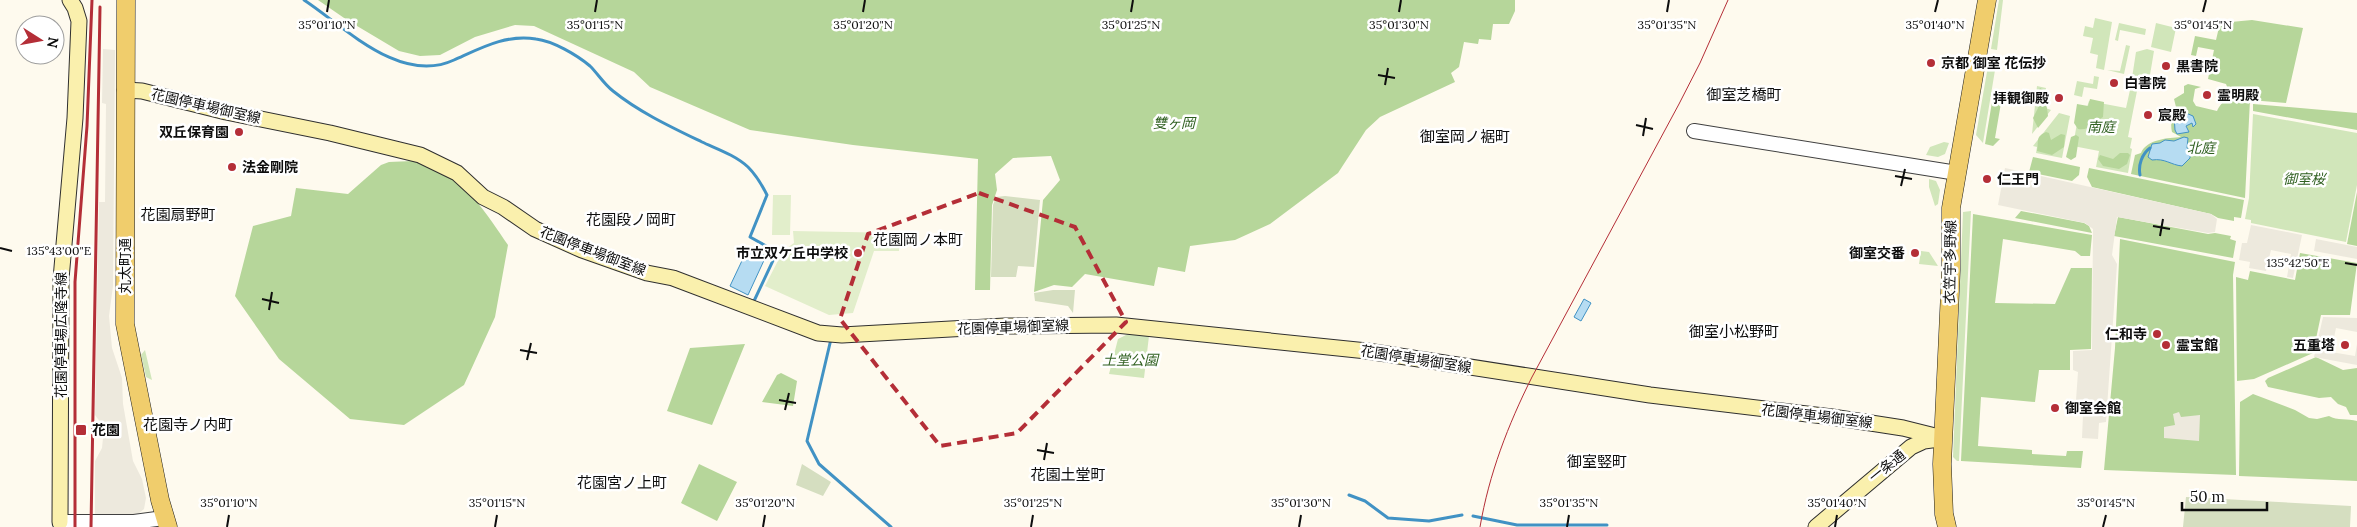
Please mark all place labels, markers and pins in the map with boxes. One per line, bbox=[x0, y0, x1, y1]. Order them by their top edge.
place label: 京都 御室 花伝抄 bbox=[1941, 54, 2046, 72]
marker: 京都 御室 花伝抄 bbox=[1925, 57, 1937, 69]
place label: 黒書院 bbox=[2176, 57, 2218, 75]
marker: 黒書院 bbox=[2160, 60, 2172, 72]
place label: 白書院 bbox=[2124, 74, 2166, 92]
marker: 白書院 bbox=[2108, 77, 2120, 89]
place label: 霊明殿 bbox=[2217, 86, 2259, 104]
place label: 拝観御殿 bbox=[1993, 89, 2049, 107]
marker: 霊明殿 bbox=[2201, 89, 2213, 101]
marker: 拝観御殿 bbox=[2053, 92, 2065, 104]
place label: 宸殿 bbox=[2158, 106, 2186, 124]
marker: 宸殿 bbox=[2142, 109, 2154, 121]
place label: 双丘保育園 bbox=[159, 123, 229, 141]
marker: 双丘保育園 bbox=[233, 126, 245, 138]
place label: 法金剛院 bbox=[242, 158, 298, 176]
marker: 法金剛院 bbox=[226, 161, 238, 173]
place label: 仁王門 bbox=[1997, 170, 2039, 188]
marker: 仁王門 bbox=[1981, 173, 1993, 185]
place label: 市立双ケ丘中学校 bbox=[736, 244, 848, 262]
place label: 御室交番 bbox=[1849, 244, 1905, 262]
marker: 市立双ケ丘中学校 bbox=[852, 247, 864, 259]
marker: 御室交番 bbox=[1909, 247, 1921, 259]
place label: 仁和寺 bbox=[2105, 325, 2147, 343]
marker: 仁和寺 bbox=[2151, 328, 2163, 340]
place label: 霊宝館 bbox=[2176, 336, 2218, 354]
place label: 五重塔 bbox=[2293, 336, 2335, 354]
marker: 霊宝館 bbox=[2160, 339, 2172, 351]
marker: 五重塔 bbox=[2339, 339, 2351, 351]
place label: 御室会館 bbox=[2065, 399, 2121, 417]
marker: 御室会館 bbox=[2049, 402, 2061, 414]
place label: 花園 bbox=[92, 421, 120, 439]
marker: 花園 bbox=[74, 423, 88, 437]

